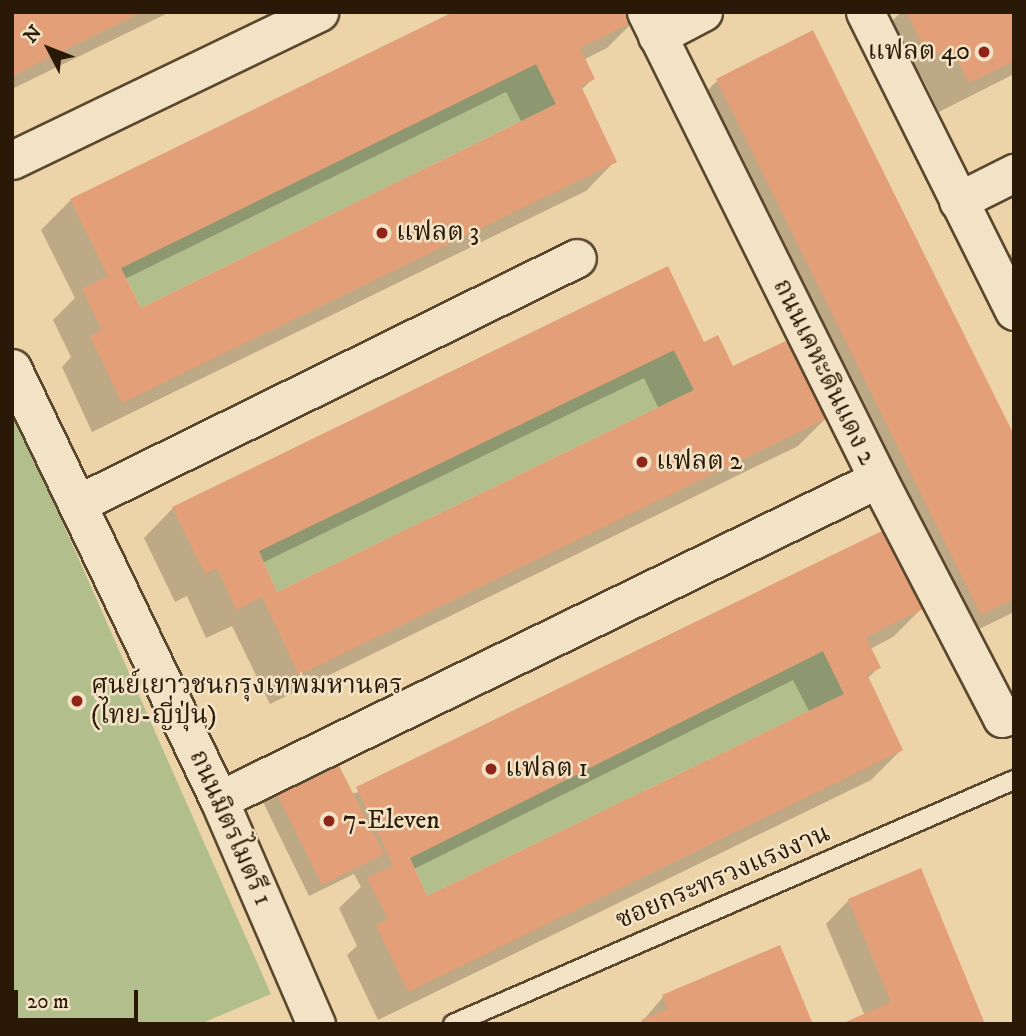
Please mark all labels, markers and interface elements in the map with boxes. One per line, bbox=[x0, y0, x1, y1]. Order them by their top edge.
north arrow bbox=[14, 14, 84, 84]
text: N bbox=[19, 21, 47, 48]
place label: แฟลต 40 bbox=[868, 36, 970, 68]
marker: แฟลต 40 bbox=[976, 44, 992, 60]
place label: แฟลต 3 bbox=[396, 217, 479, 249]
marker: แฟลต 3 bbox=[374, 225, 390, 241]
street label: ถนนเคหะดินแดง 2 bbox=[765, 274, 883, 470]
place label: แฟลต 2 bbox=[656, 446, 742, 478]
marker: แฟลต 2 bbox=[634, 454, 650, 470]
place label: ศูนย์เยาวชนกรุงเทพมหานคร (ไทย-ญี่ปุ่น) bbox=[91, 670, 402, 732]
marker: ศูนย์เยาวชนกรุงเทพมหานคร (ไทย-ญี่ปุ่น) bbox=[69, 693, 85, 709]
street label: ถนนมิตรไมตรี 1 bbox=[182, 745, 278, 911]
place label: แฟลต 1 bbox=[505, 753, 588, 785]
marker: แฟลต 1 bbox=[483, 761, 499, 777]
place label: 7-Eleven bbox=[343, 805, 440, 837]
marker: 7-Eleven bbox=[321, 813, 337, 829]
street label: ซอยกระทรวงแรงงาน bbox=[611, 818, 835, 936]
scale bar bbox=[18, 976, 142, 1020]
text: 20 m bbox=[27, 989, 69, 1015]

